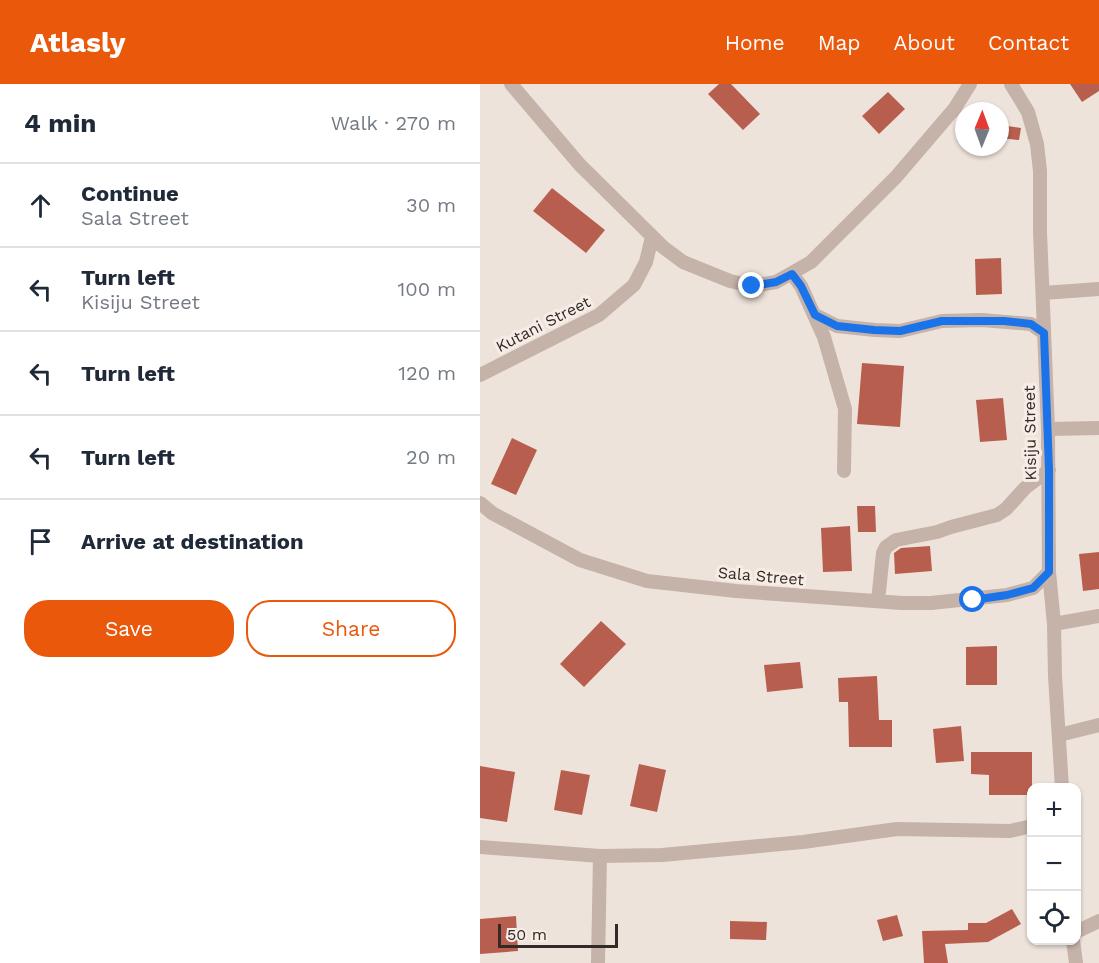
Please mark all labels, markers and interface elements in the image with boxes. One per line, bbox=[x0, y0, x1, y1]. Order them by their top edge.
text: Atlasly bbox=[30, 26, 125, 59]
text: Home bbox=[725, 30, 785, 55]
text: Map bbox=[818, 30, 861, 55]
text: About bbox=[894, 30, 955, 55]
text: Contact bbox=[988, 30, 1069, 55]
north arrow bbox=[955, 102, 1009, 156]
text: 4 min bbox=[24, 108, 96, 138]
text: Walk · 270 m bbox=[331, 111, 456, 135]
text: Continue bbox=[81, 181, 179, 206]
icon: ahead bbox=[24, 189, 57, 222]
text: 30 m bbox=[406, 193, 456, 217]
text: Sala Street bbox=[81, 206, 189, 230]
text: Turn left bbox=[81, 265, 175, 290]
route end bbox=[738, 272, 764, 298]
icon: left bbox=[24, 273, 57, 306]
text: 100 m bbox=[397, 277, 456, 301]
text: Kisiju Street bbox=[81, 290, 200, 314]
street label: Kutani Street bbox=[493, 292, 594, 356]
icon: left bbox=[24, 357, 57, 390]
text: Turn left bbox=[81, 361, 175, 386]
text: 120 m bbox=[398, 361, 456, 385]
street label: Kisiju Street bbox=[1020, 385, 1040, 481]
icon: left bbox=[24, 441, 57, 474]
text: Turn left bbox=[81, 445, 175, 470]
text: 20 m bbox=[406, 445, 456, 469]
icon: arrive bbox=[24, 525, 57, 558]
text: Arrive at destination bbox=[81, 529, 304, 554]
street label: Sala Street bbox=[717, 563, 805, 589]
route start bbox=[959, 586, 985, 612]
button: Save bbox=[24, 600, 234, 657]
button: Share bbox=[246, 600, 456, 657]
map controls bbox=[1027, 783, 1081, 945]
button: + bbox=[1027, 783, 1081, 837]
button: − bbox=[1027, 837, 1081, 891]
button: locate bbox=[1027, 891, 1081, 945]
scale bar bbox=[498, 921, 618, 948]
text: 50 m bbox=[507, 925, 547, 944]

